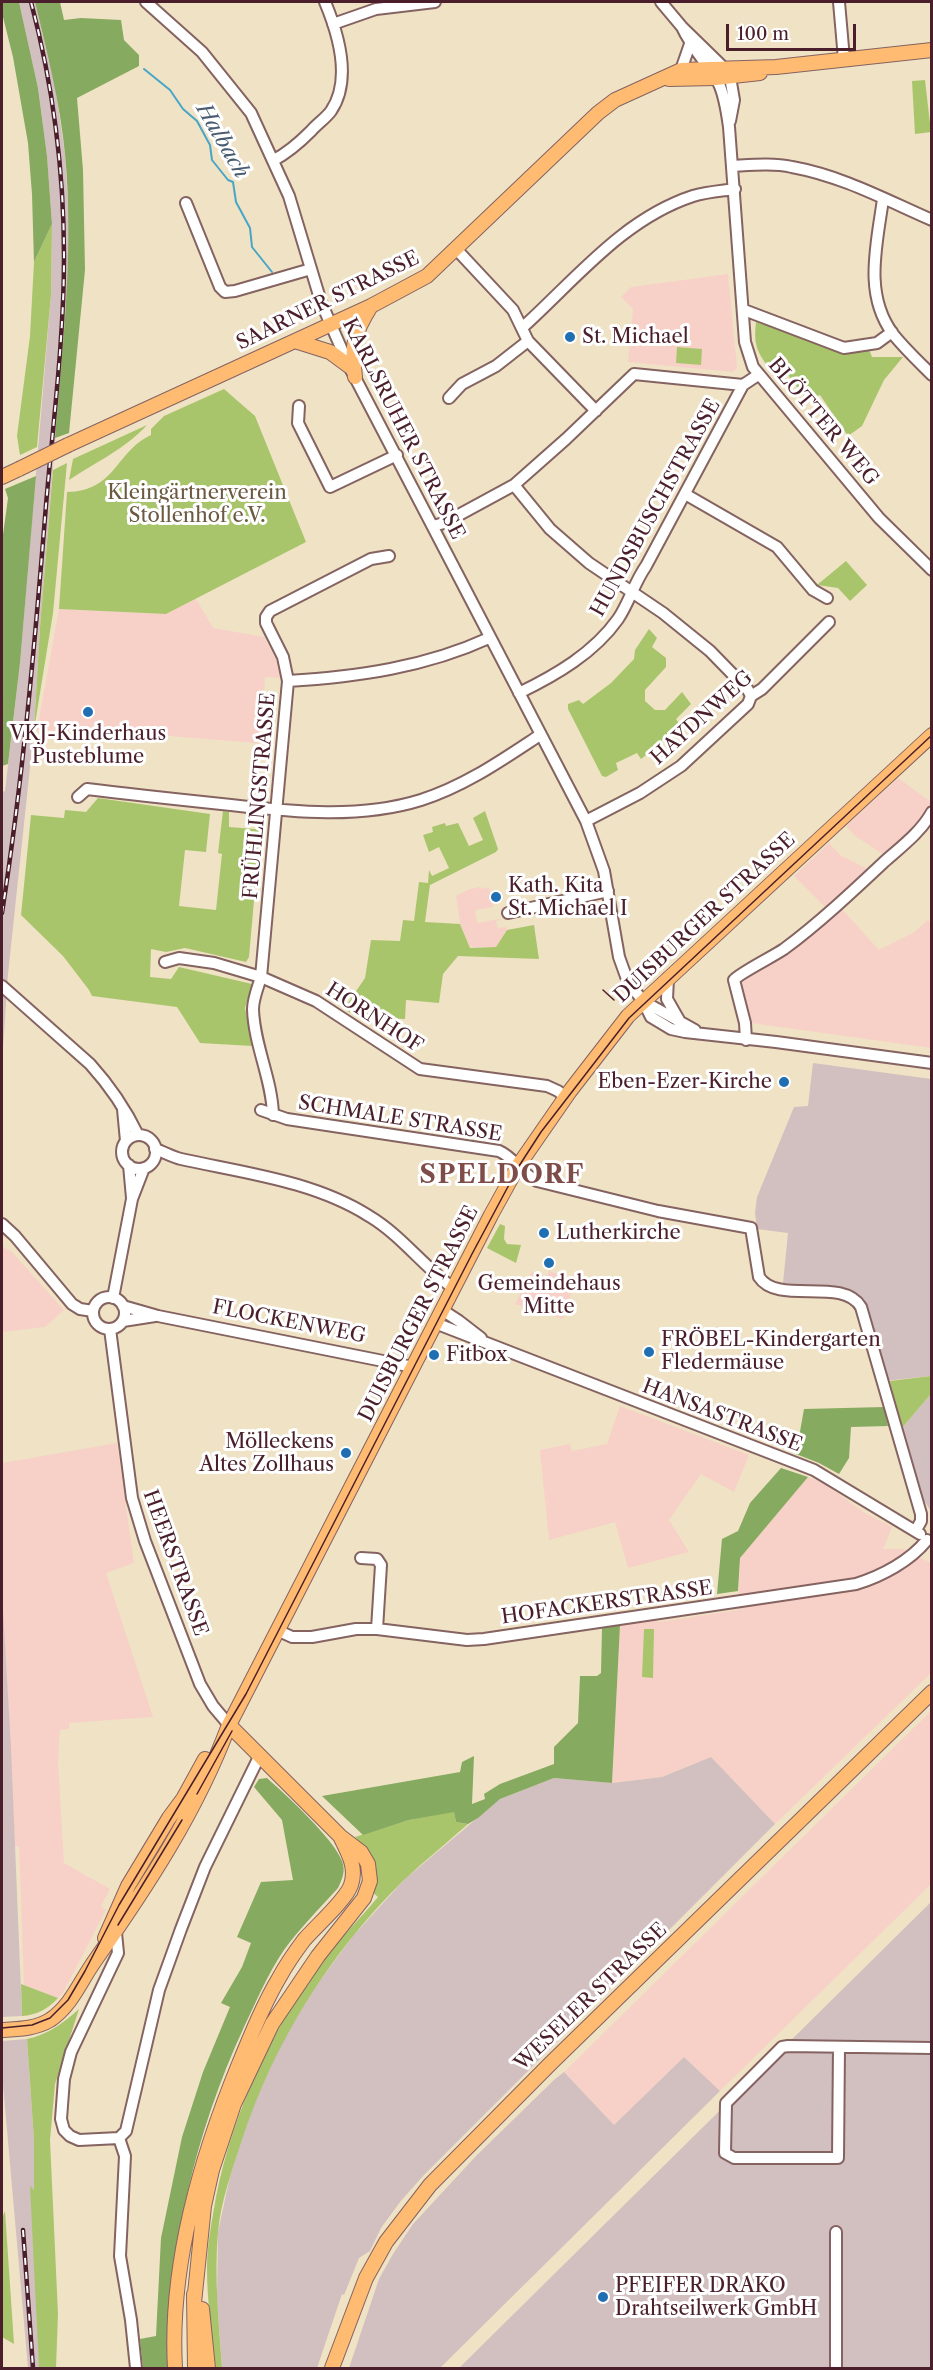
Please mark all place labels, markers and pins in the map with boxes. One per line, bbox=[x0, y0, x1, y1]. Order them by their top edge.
place label: St. Michael bbox=[582, 325, 689, 349]
marker: St. Michael bbox=[563, 330, 577, 344]
marker: VKJ-Kinderhaus Pusteblume bbox=[81, 705, 95, 719]
place label: VKJ-Kinderhaus Pusteblume bbox=[10, 722, 166, 769]
place label: Kath. Kita St. Michael I bbox=[508, 874, 627, 921]
marker: Kath. Kita St. Michael I bbox=[489, 890, 503, 904]
place label: Eben-Ezer-Kirche bbox=[597, 1070, 772, 1094]
marker: Eben-Ezer-Kirche bbox=[777, 1075, 791, 1089]
place label: Lutherkirche bbox=[556, 1221, 681, 1245]
marker: Lutherkirche bbox=[537, 1226, 551, 1240]
marker: Gemeindehaus Mitte bbox=[542, 1256, 556, 1270]
place label: Gemeindehaus Mitte bbox=[477, 1272, 621, 1319]
place label: FRÖBEL-Kindergarten Fledermäuse bbox=[661, 1328, 881, 1375]
place label: Fitbox bbox=[446, 1343, 508, 1367]
marker: FRÖBEL-Kindergarten Fledermäuse bbox=[642, 1345, 656, 1359]
marker: Fitbox bbox=[427, 1348, 441, 1362]
place label: Mölleckens Altes Zollhaus bbox=[199, 1430, 334, 1477]
marker: Mölleckens Altes Zollhaus bbox=[339, 1446, 353, 1460]
place label: PFEIFER DRAKO Drahtseilwerk GmbH bbox=[615, 2274, 817, 2321]
marker: PFEIFER DRAKO Drahtseilwerk GmbH bbox=[596, 2290, 610, 2304]

